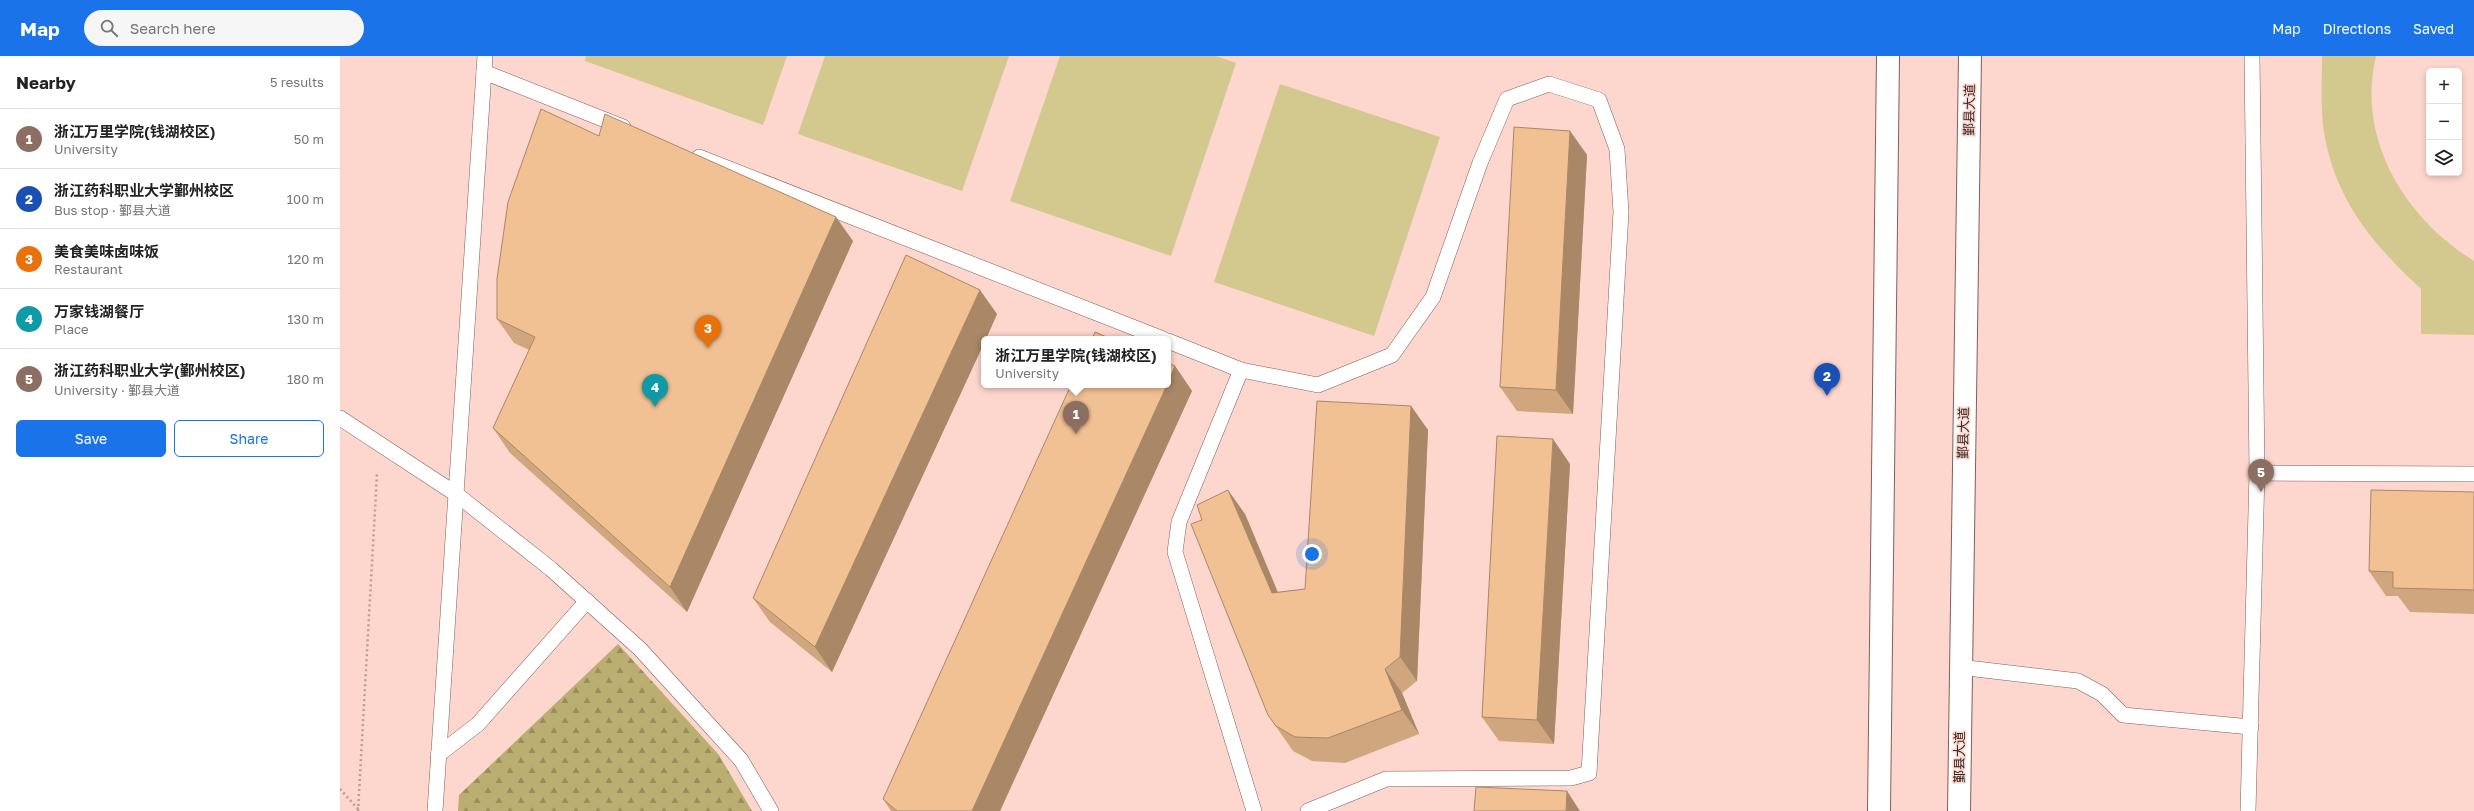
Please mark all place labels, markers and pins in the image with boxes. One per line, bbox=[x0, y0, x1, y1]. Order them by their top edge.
pin: 3 bbox=[695, 315, 721, 348]
pin: 2 bbox=[1814, 363, 1840, 396]
pin: 4 bbox=[642, 374, 668, 407]
pin: 1 bbox=[1063, 401, 1089, 434]
pin: 5 bbox=[2248, 459, 2274, 492]

